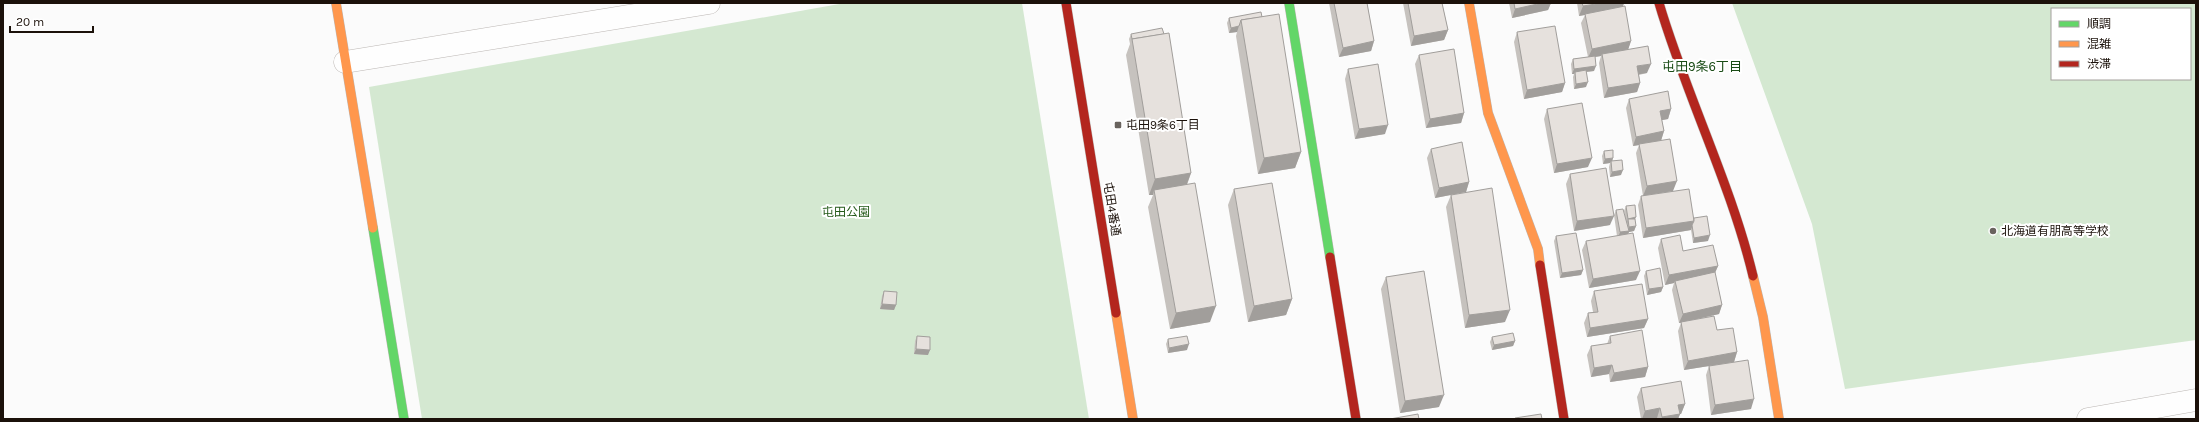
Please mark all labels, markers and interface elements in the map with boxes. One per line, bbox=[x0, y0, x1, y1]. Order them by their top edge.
scale bar bbox=[10, 8, 93, 34]
legend bbox=[2051, 8, 2191, 80]
text: 20 m bbox=[16, 15, 44, 29]
text: 順調 bbox=[2087, 17, 2111, 31]
text: 混雑 bbox=[2087, 37, 2111, 51]
text: 渋滞 bbox=[2087, 57, 2111, 71]
district label: 屯田9条6丁目 bbox=[1662, 59, 1742, 74]
place label: 屯田9条6丁目 bbox=[1126, 118, 1200, 132]
marker: 屯田9条6丁目 bbox=[1113, 120, 1123, 130]
street label: 屯田4番通 bbox=[1101, 181, 1123, 237]
park label: 屯田公園 bbox=[822, 205, 870, 219]
place label: 北海道有朋高等学校 bbox=[2001, 224, 2109, 238]
marker: 北海道有朋高等学校 bbox=[1988, 226, 1998, 236]

